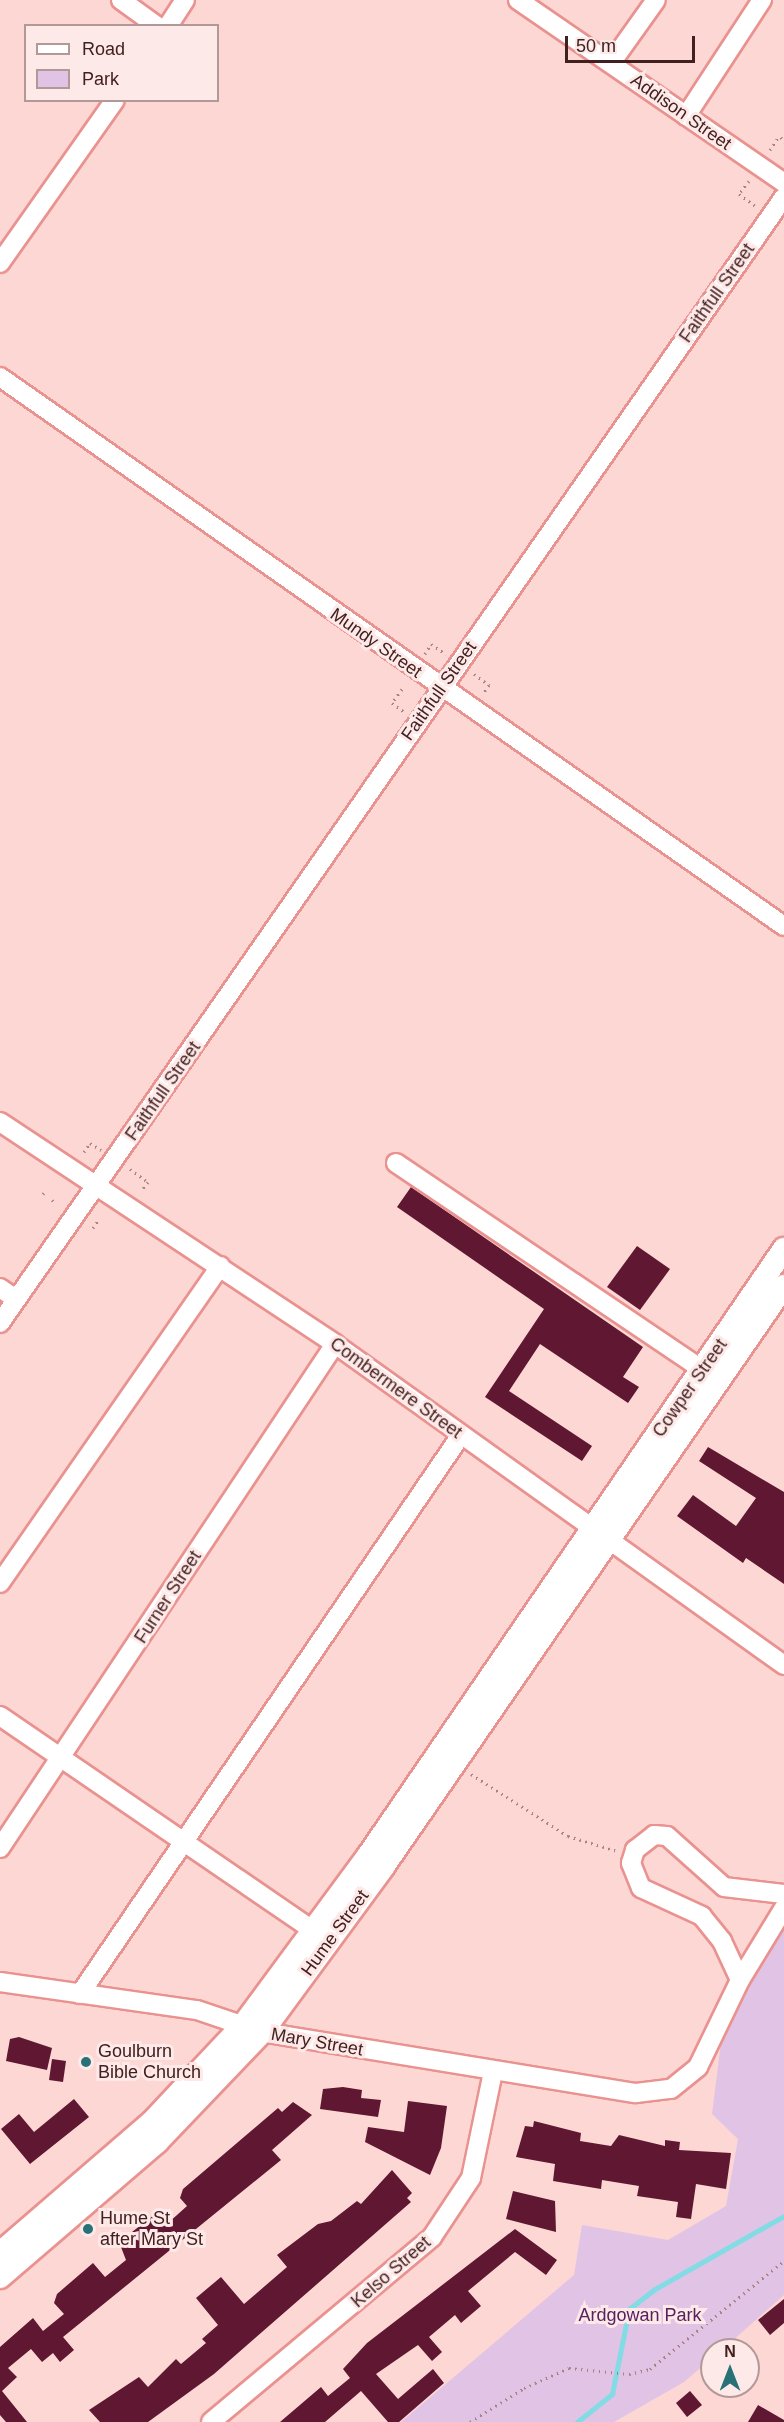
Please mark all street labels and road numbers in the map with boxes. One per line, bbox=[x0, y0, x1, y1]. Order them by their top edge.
street label: Addison Street bbox=[626, 69, 736, 155]
street label: Faithfull Street bbox=[675, 239, 759, 347]
street label: Mundy Street bbox=[326, 603, 426, 683]
street label: Faithfull Street bbox=[397, 637, 481, 745]
street label: Faithfull Street bbox=[121, 1037, 205, 1145]
street label: Combermere Street bbox=[326, 1333, 466, 1443]
street label: Cowper Street bbox=[648, 1335, 732, 1441]
street label: Furner Street bbox=[130, 1547, 206, 1647]
street label: Hume Street bbox=[297, 1886, 373, 1980]
street label: Mary Street bbox=[269, 2023, 365, 2061]
street label: Kelso Street bbox=[347, 2232, 435, 2312]

